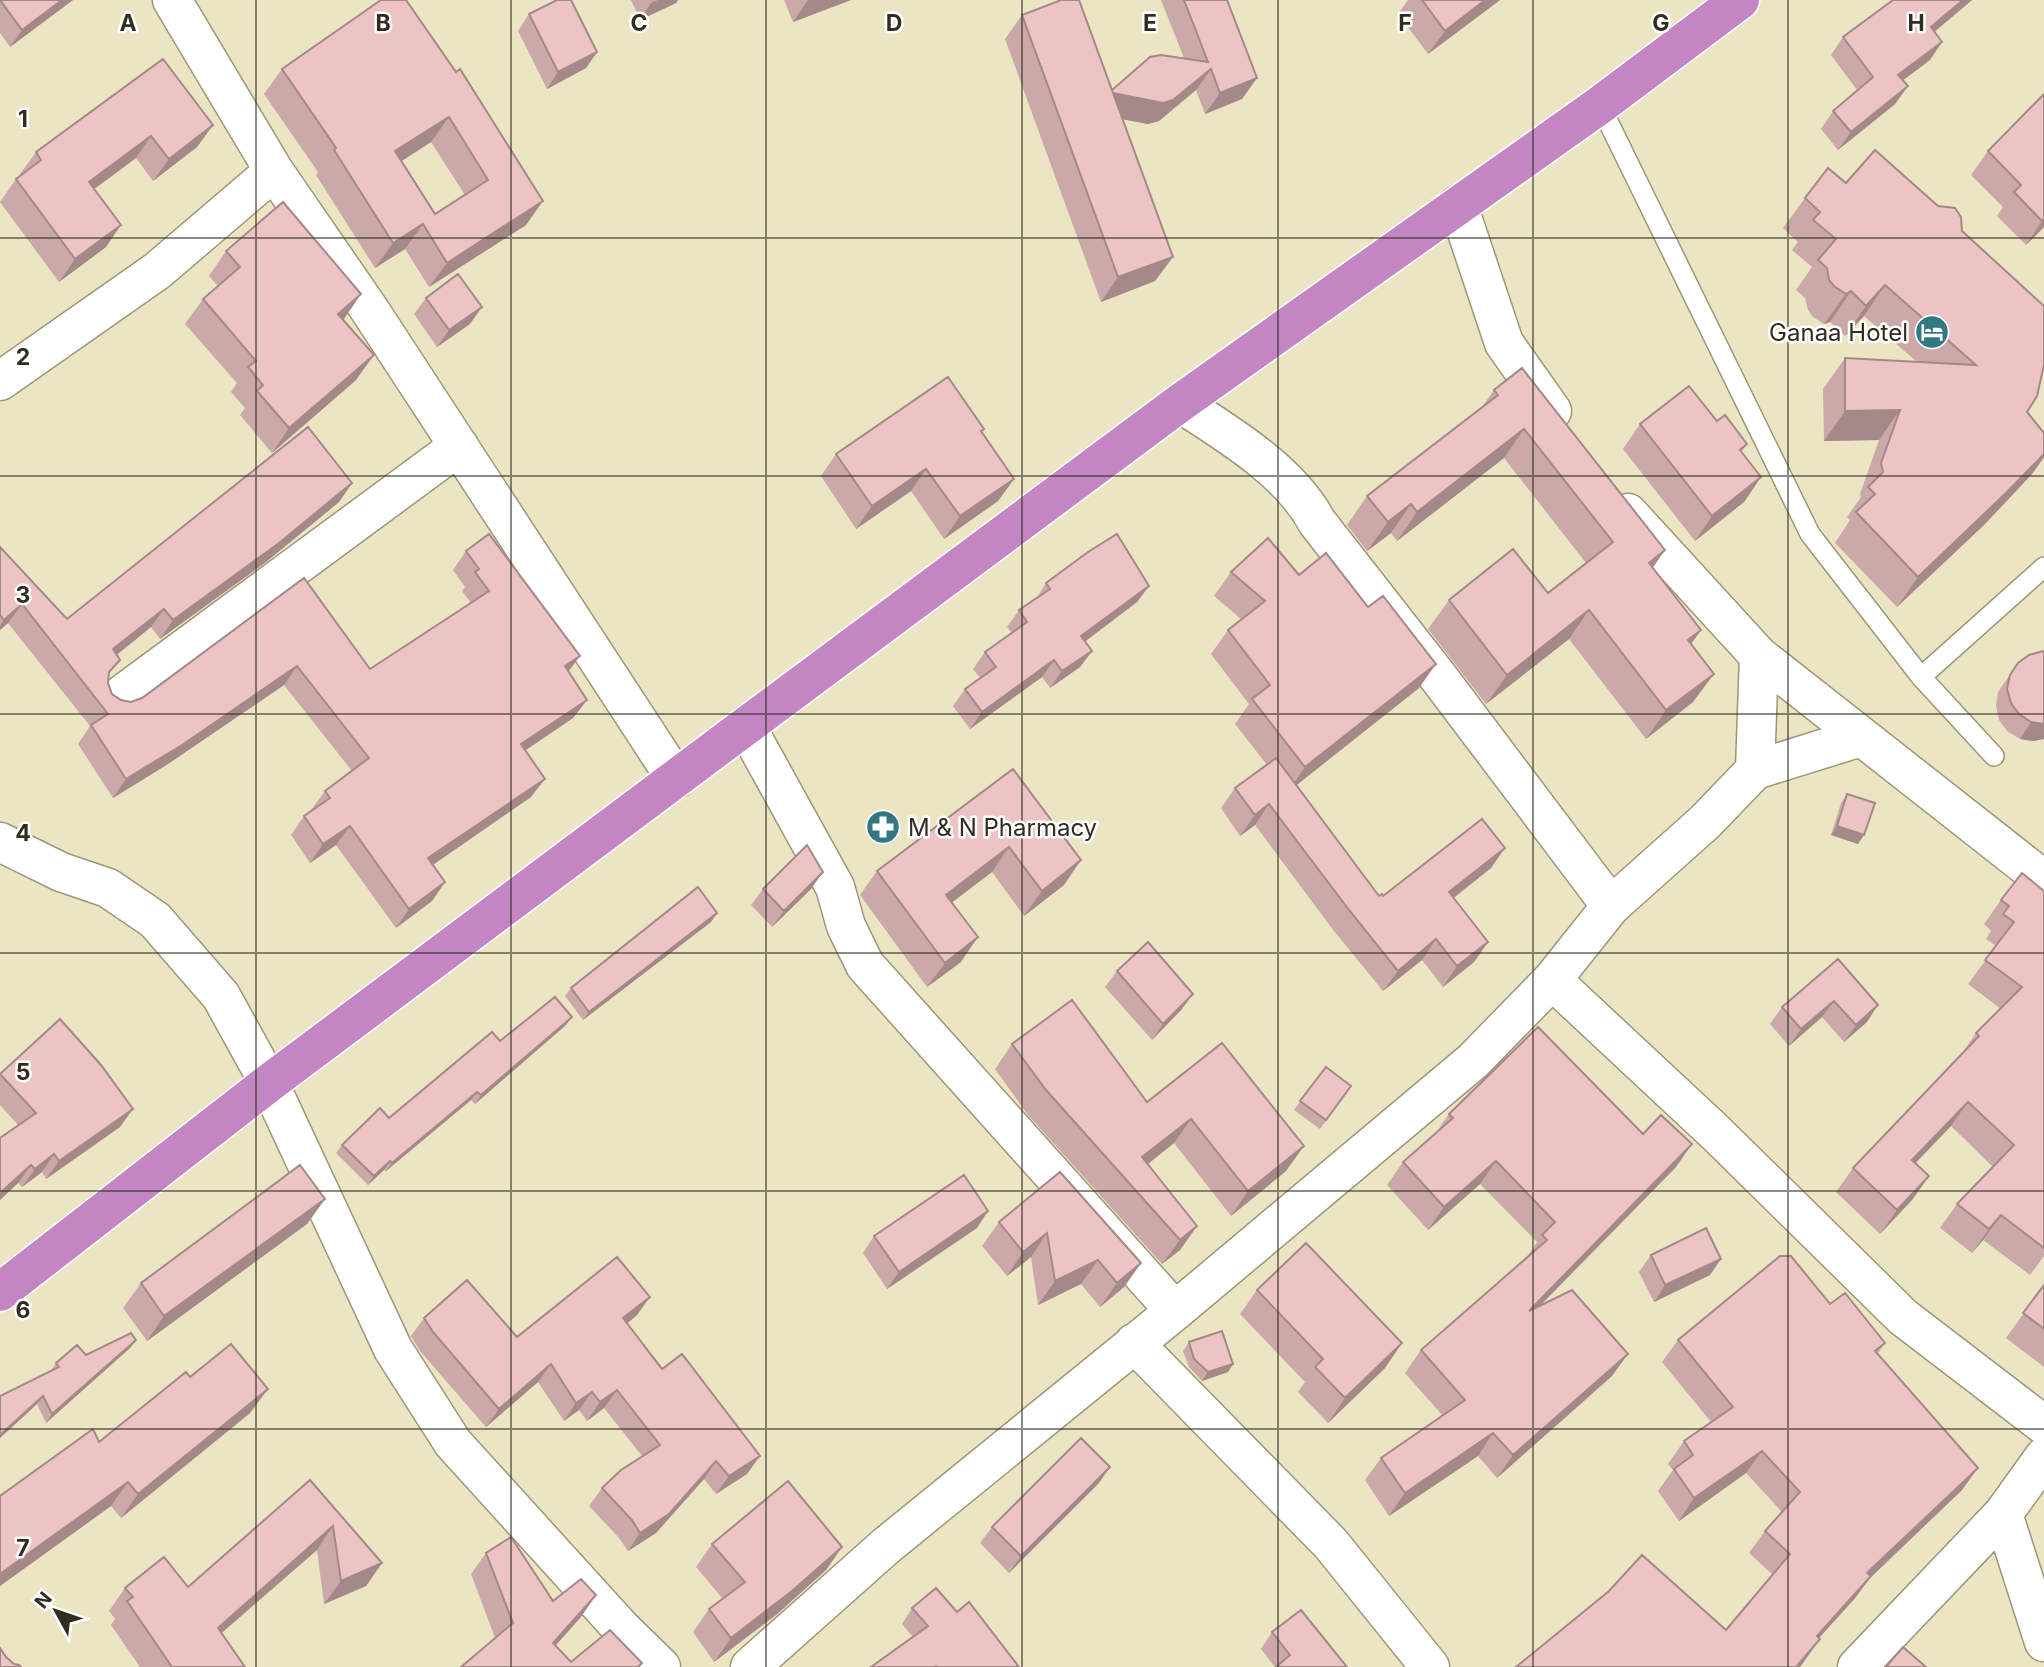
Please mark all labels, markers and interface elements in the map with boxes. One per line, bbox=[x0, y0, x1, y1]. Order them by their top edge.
text: A bbox=[119, 9, 137, 37]
text: B bbox=[375, 9, 391, 37]
text: C bbox=[630, 9, 648, 37]
text: D bbox=[886, 9, 902, 37]
text: E bbox=[1143, 9, 1157, 37]
text: F bbox=[1398, 9, 1412, 37]
text: G bbox=[1652, 9, 1670, 37]
text: H bbox=[1907, 9, 1925, 37]
text: 1 bbox=[18, 105, 28, 133]
hotel icon: Ganaa Hotel bbox=[1913, 313, 1951, 351]
place label: Ganaa Hotel bbox=[1769, 318, 1908, 347]
text: 2 bbox=[16, 343, 30, 371]
text: 3 bbox=[16, 581, 30, 609]
pharmacy icon: M & N Pharmacy bbox=[864, 808, 902, 846]
place label: M & N Pharmacy bbox=[908, 813, 1097, 842]
text: 4 bbox=[15, 819, 31, 847]
text: 5 bbox=[16, 1058, 30, 1086]
text: 6 bbox=[16, 1296, 30, 1324]
text: 7 bbox=[16, 1534, 30, 1562]
north arrow bbox=[21, 1576, 91, 1646]
text: N bbox=[30, 1587, 57, 1613]

